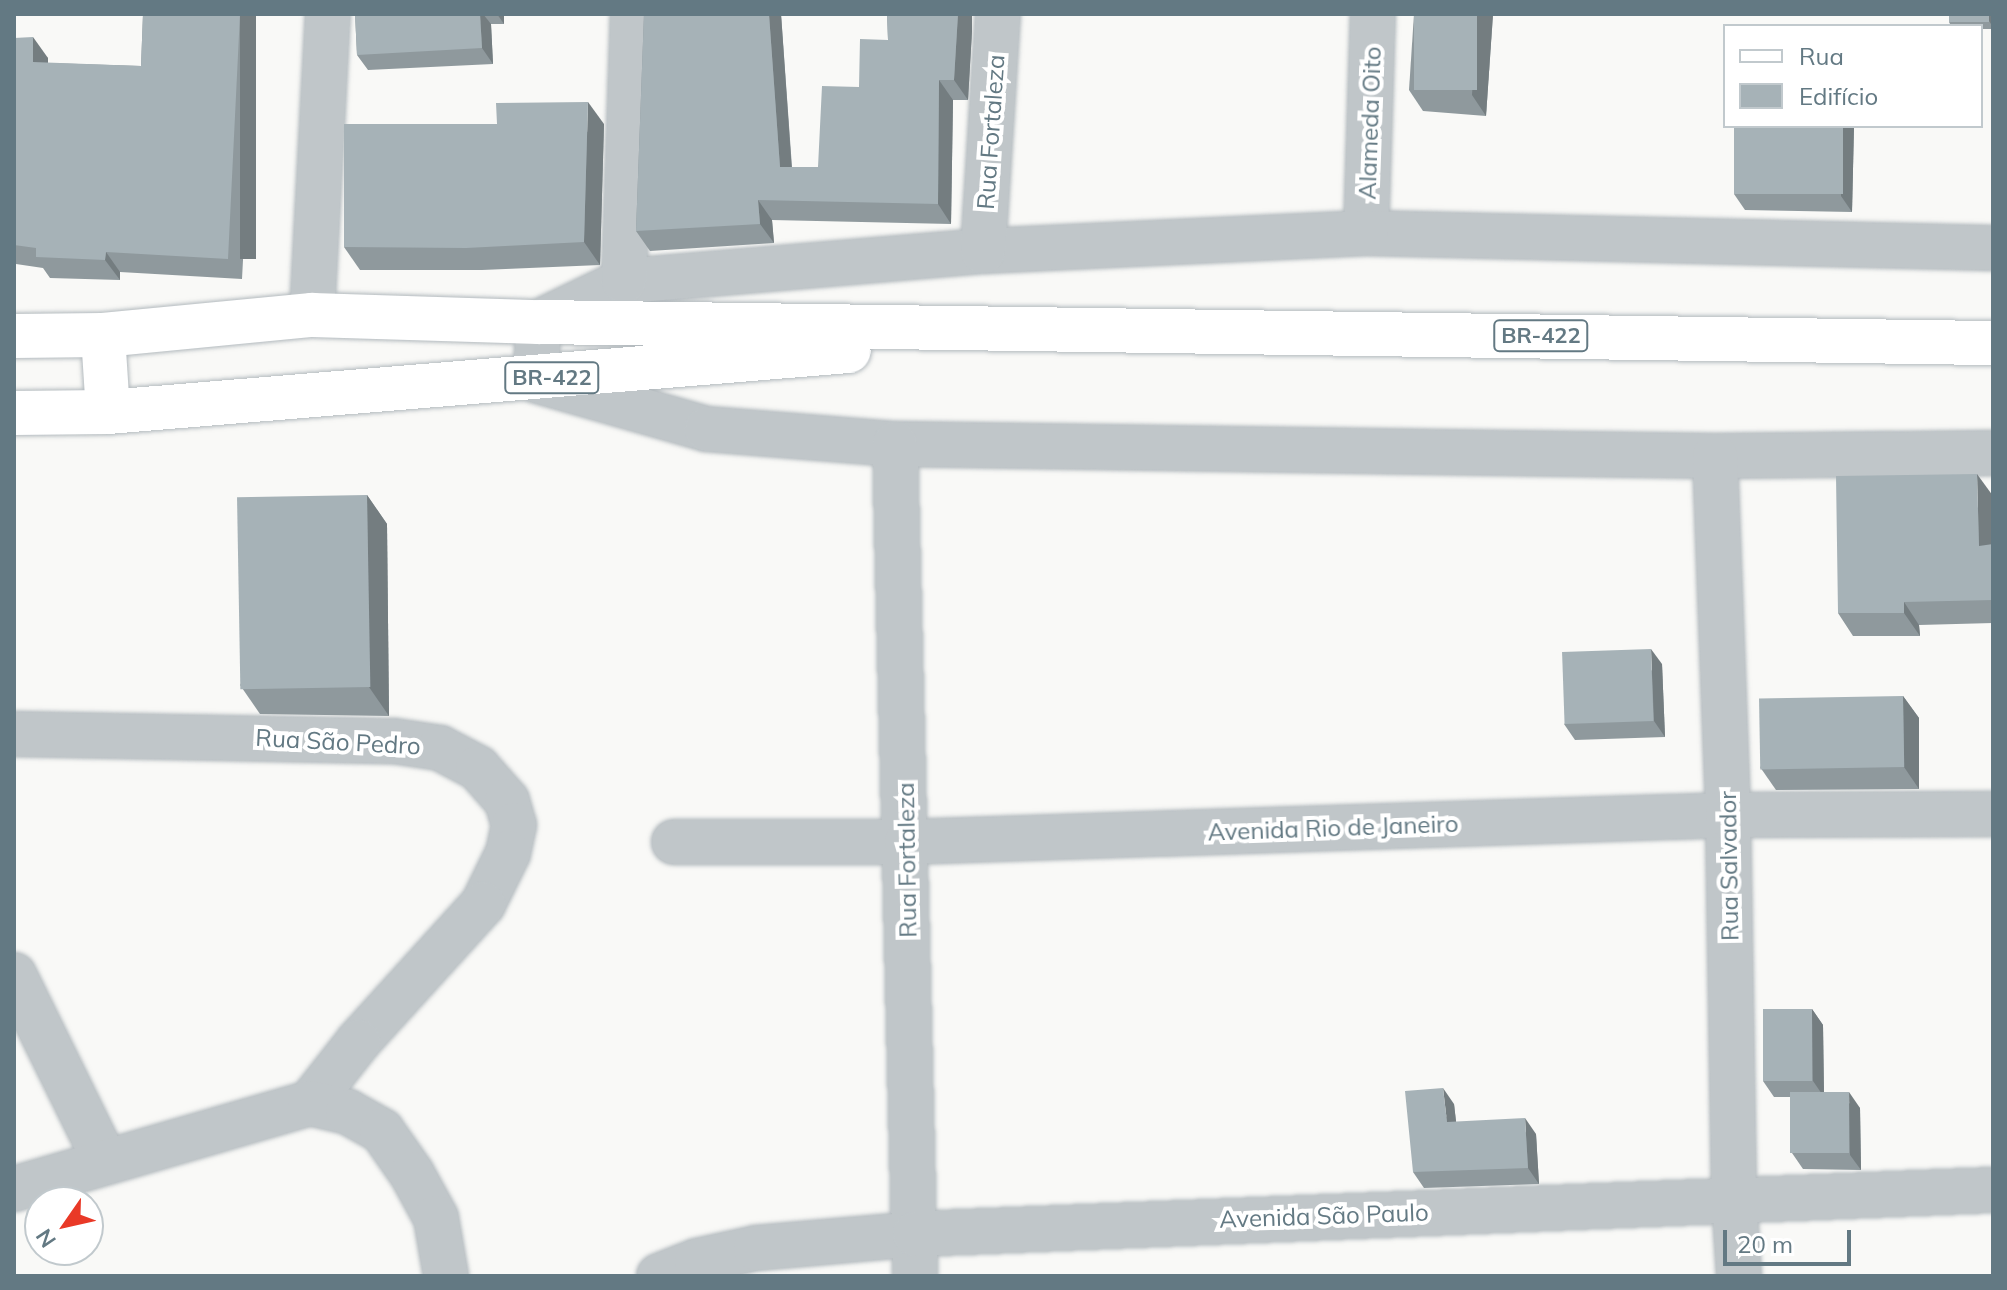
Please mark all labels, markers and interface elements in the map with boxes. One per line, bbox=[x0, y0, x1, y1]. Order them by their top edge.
legend bbox=[1723, 24, 1983, 128]
text: Rua bbox=[1799, 41, 1844, 71]
street label: Alameda Oito bbox=[1353, 46, 1387, 200]
street label: Rua Fortaleza bbox=[971, 53, 1011, 211]
text: Edifício bbox=[1799, 81, 1878, 111]
road number: BR-422 bbox=[1493, 318, 1589, 354]
road number: BR-422 bbox=[504, 360, 600, 396]
street label: Rua São Pedro bbox=[255, 723, 421, 761]
street label: Rua Fortaleza bbox=[891, 782, 923, 938]
street label: Rua Salvador bbox=[1713, 791, 1745, 941]
street label: Avenida Rio de Janeiro bbox=[1207, 809, 1459, 847]
north arrow bbox=[24, 1186, 104, 1266]
street label: Avenida São Paulo bbox=[1219, 1198, 1429, 1234]
scale bar bbox=[1727, 1214, 1855, 1264]
text: N bbox=[30, 1224, 62, 1253]
text: 20 m bbox=[1737, 1229, 1793, 1259]

